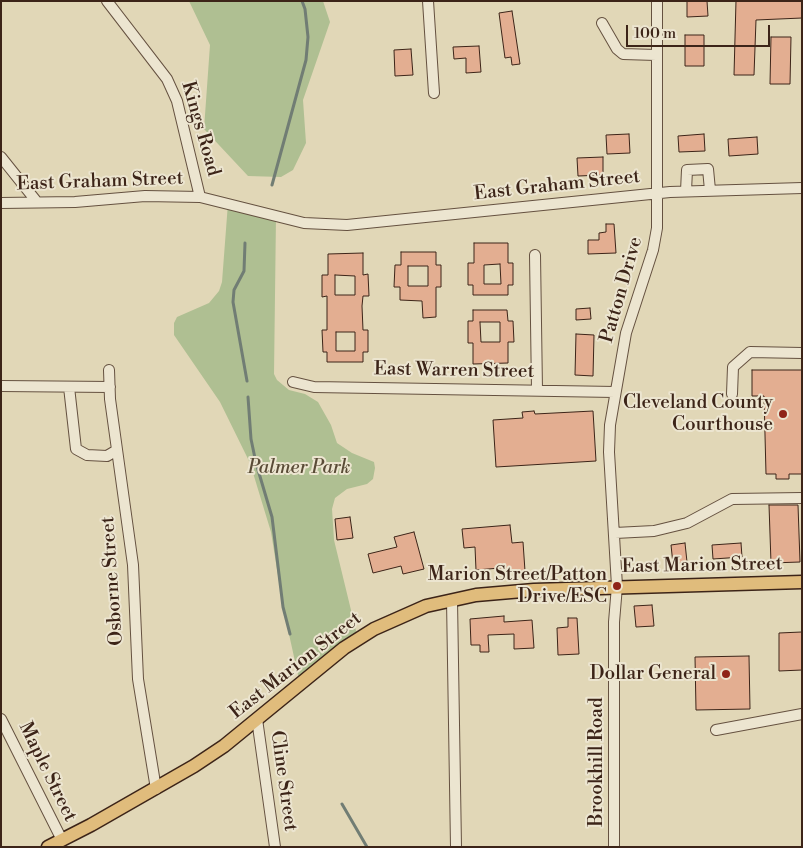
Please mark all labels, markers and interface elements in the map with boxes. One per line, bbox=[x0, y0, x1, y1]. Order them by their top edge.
scale bar bbox=[628, 15, 772, 47]
text: 100 m bbox=[634, 24, 676, 43]
street label: Kings Road bbox=[176, 79, 224, 179]
street label: East Graham Street bbox=[473, 166, 641, 206]
street label: East Graham Street bbox=[16, 168, 184, 196]
street label: Patton Drive bbox=[596, 234, 648, 346]
street label: East Warren Street bbox=[374, 358, 534, 384]
place label: Cleveland County Courthouse bbox=[623, 392, 773, 436]
marker: Cleveland County Courthouse bbox=[777, 408, 789, 420]
park label: Palmer Park bbox=[248, 457, 350, 479]
street label: Osborne Street bbox=[97, 516, 129, 646]
street label: East Marion Street bbox=[621, 553, 783, 579]
place label: Marion Street/Patton Drive/ESC bbox=[428, 564, 607, 608]
marker: Marion Street/Patton Drive/ESC bbox=[611, 580, 623, 592]
street label: East Marion Street bbox=[226, 608, 366, 724]
place label: Dollar General bbox=[590, 663, 716, 685]
marker: Dollar General bbox=[720, 668, 732, 680]
street label: Brookhill Road bbox=[586, 697, 608, 827]
street label: Maple Street bbox=[13, 718, 81, 826]
street label: Cline Street bbox=[265, 729, 301, 833]

